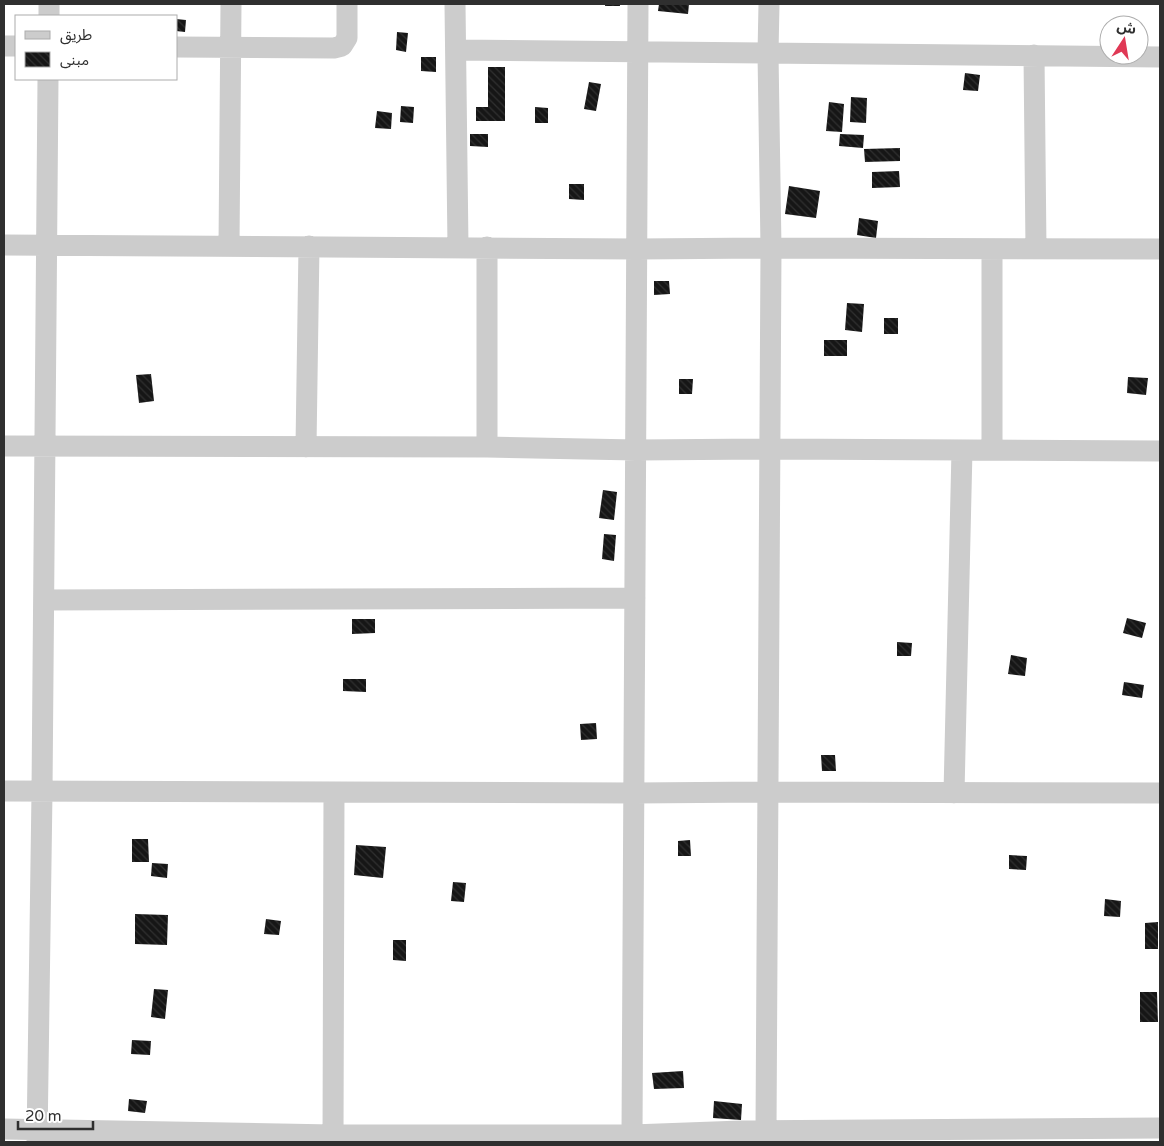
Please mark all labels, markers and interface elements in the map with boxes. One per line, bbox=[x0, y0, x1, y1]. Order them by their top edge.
legend bbox=[15, 15, 178, 80]
north arrow bbox=[1099, 15, 1149, 65]
text: ش bbox=[1115, 17, 1138, 38]
text: طريق bbox=[60, 26, 92, 45]
text: مبنى bbox=[60, 51, 89, 69]
scale bar bbox=[18, 1098, 92, 1130]
text: 20 m bbox=[25, 1107, 62, 1125]

